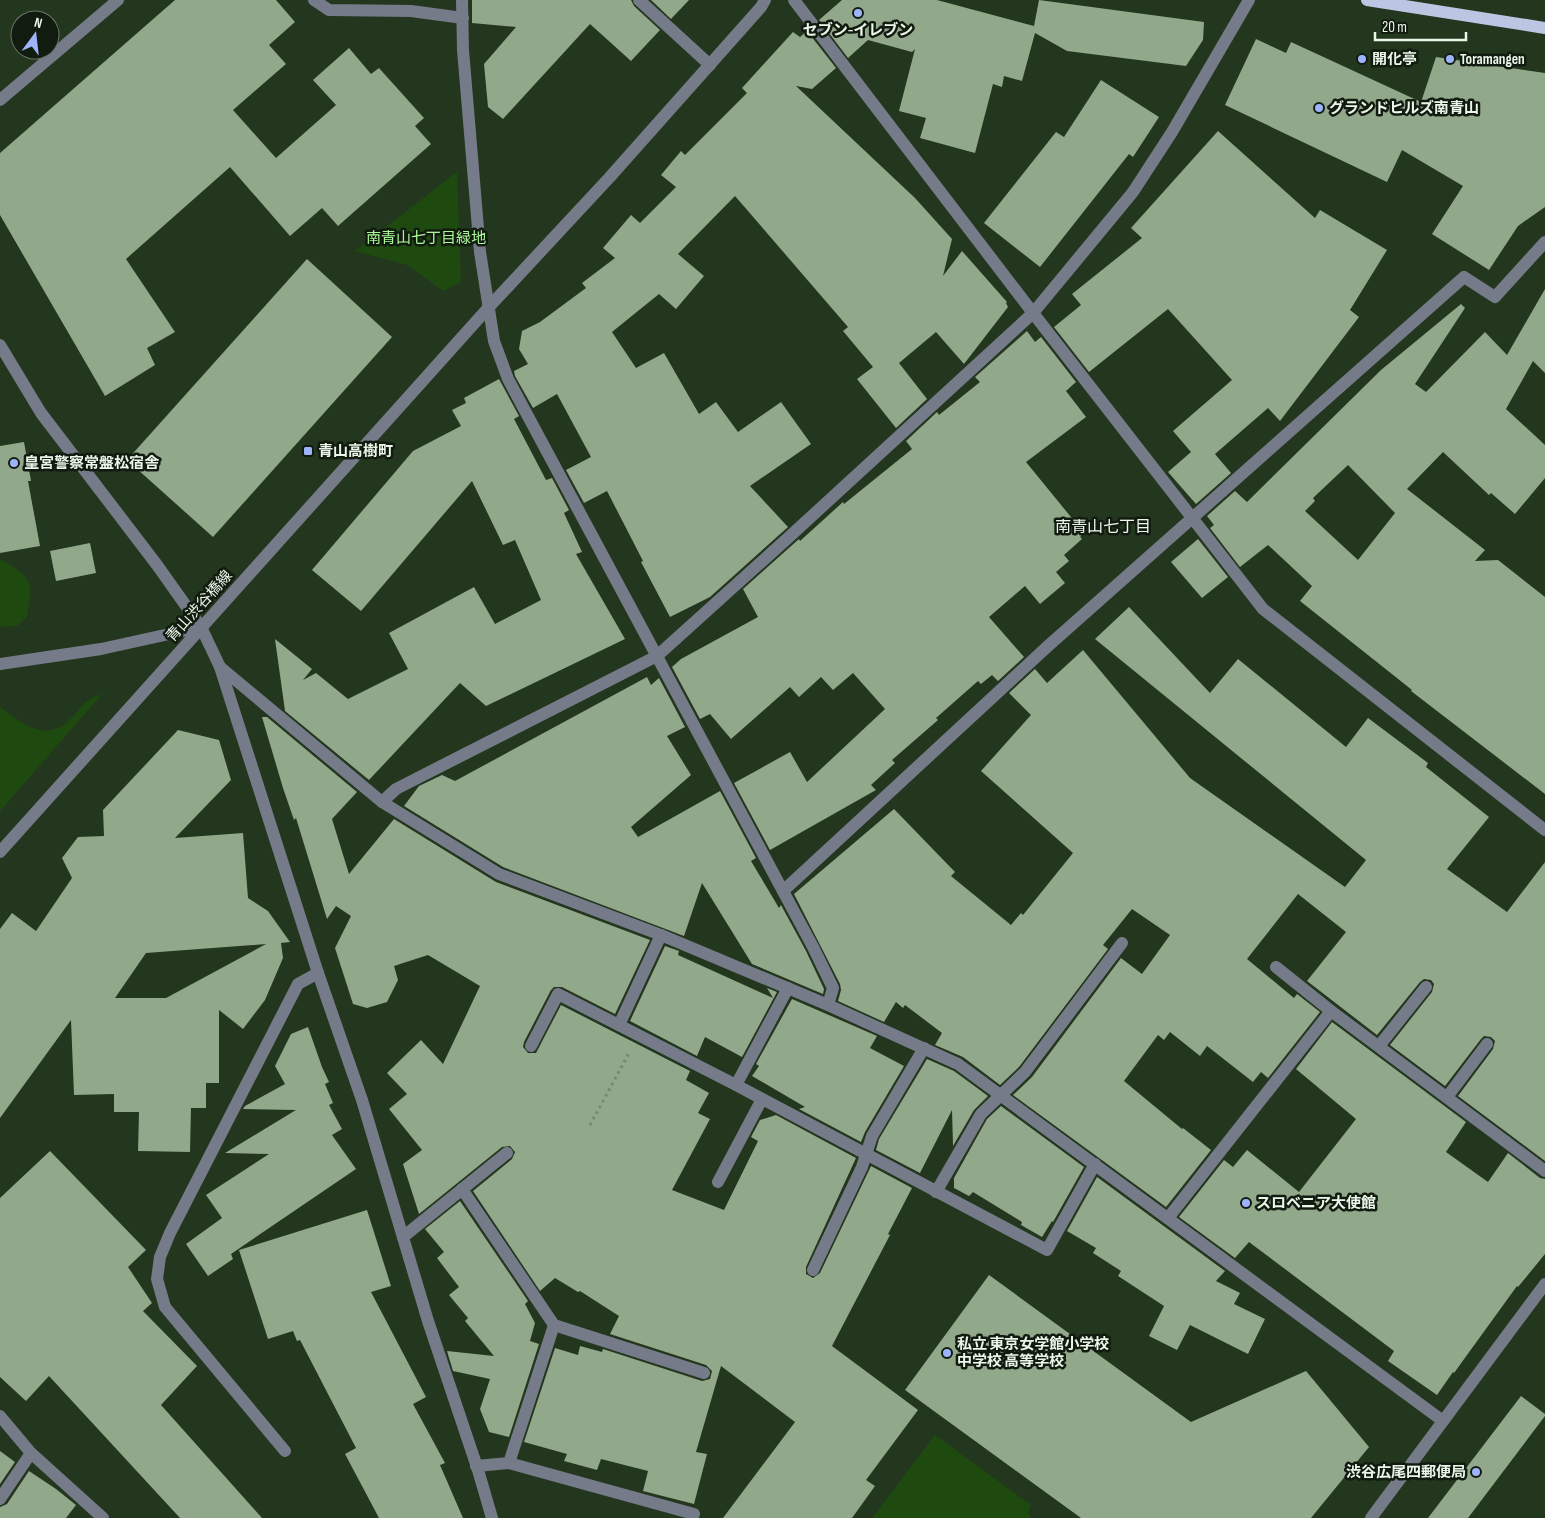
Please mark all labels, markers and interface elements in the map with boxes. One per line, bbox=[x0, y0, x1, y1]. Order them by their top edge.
marker: セブン-イレブン bbox=[852, 7, 864, 19]
north arrow bbox=[10, 10, 60, 60]
scale bar bbox=[1375, 10, 1466, 42]
text: N bbox=[32, 14, 44, 32]
text: 20 m bbox=[1382, 18, 1407, 37]
place label: セブン-イレブン bbox=[803, 21, 913, 40]
place label: 開化亭 bbox=[1372, 50, 1417, 69]
place label: Toramangen bbox=[1460, 50, 1525, 69]
marker: 開化亭 bbox=[1356, 53, 1368, 65]
marker: Toramangen bbox=[1444, 53, 1456, 65]
place label: グランドヒルズ南青山 bbox=[1329, 99, 1479, 118]
marker: グランドヒルズ南青山 bbox=[1313, 102, 1325, 114]
park label: 南青山七丁目緑地 bbox=[366, 229, 486, 248]
place label: 青山高樹町 bbox=[318, 442, 393, 461]
marker: 青山高樹町 bbox=[302, 445, 314, 457]
place label: 皇宮警察常盤松宿舎 bbox=[24, 454, 160, 473]
marker: 皇宮警察常盤松宿舎 bbox=[8, 457, 20, 469]
district label: 南青山七丁目 bbox=[1055, 518, 1151, 537]
street label: 青山渋谷橋線 bbox=[162, 567, 237, 646]
place label: スロベニア大使館 bbox=[1256, 1194, 1376, 1213]
marker: スロベニア大使館 bbox=[1240, 1197, 1252, 1209]
place label: 私立 東京女学館小学校 中学校 高等学校 bbox=[957, 1335, 1109, 1371]
marker: 私立 東京女学館小学校 中学校 高等学校 bbox=[941, 1347, 953, 1359]
place label: 渋谷広尾四郵便局 bbox=[1346, 1463, 1466, 1482]
marker: 渋谷広尾四郵便局 bbox=[1470, 1466, 1482, 1478]

